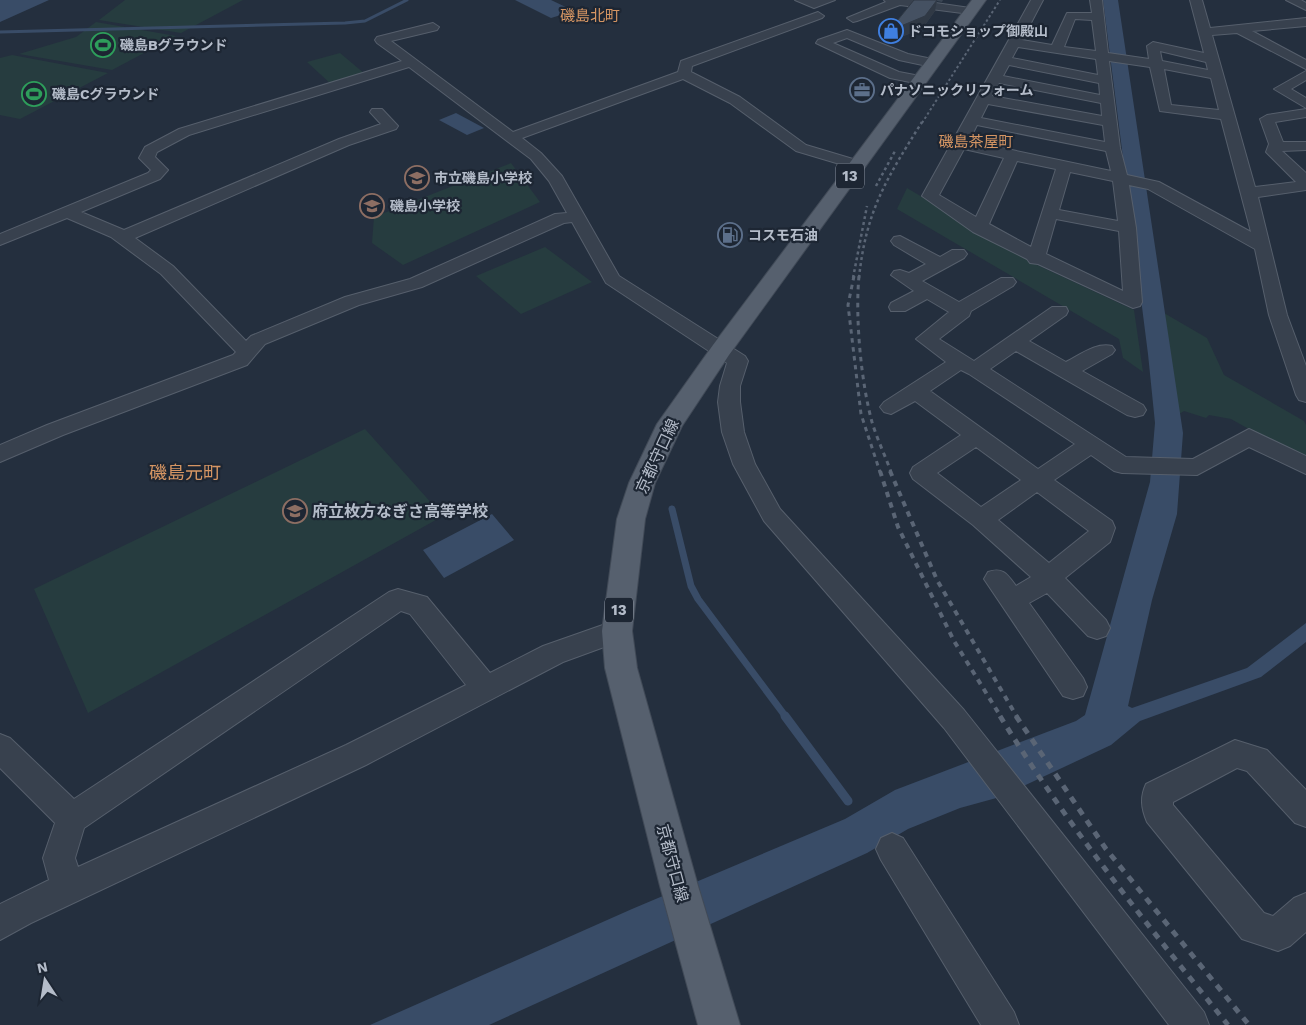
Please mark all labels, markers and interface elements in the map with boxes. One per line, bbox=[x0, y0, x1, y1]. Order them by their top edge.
district label: 磯島北町 bbox=[560, 7, 620, 25]
shop icon: ドコモショップ御殿山 bbox=[878, 18, 904, 44]
place label: ドコモショップ御殿山 bbox=[908, 23, 1048, 39]
sports icon: 磯島Bグラウンド bbox=[90, 32, 116, 58]
place label: 磯島Bグラウンド bbox=[119, 37, 228, 53]
office icon: パナソニックリフォーム bbox=[849, 77, 875, 103]
sports icon: 磯島Cグラウンド bbox=[21, 81, 47, 107]
place label: パナソニックリフォーム bbox=[880, 82, 1034, 98]
place label: 磯島Cグラウンド bbox=[51, 86, 160, 102]
district label: 磯島茶屋町 bbox=[938, 133, 1014, 151]
road number: 13 bbox=[836, 164, 864, 188]
school or university icon: 市立磯島小学校 bbox=[404, 165, 430, 191]
place label: 市立磯島小学校 bbox=[434, 170, 532, 186]
school or university icon: 磯島小学校 bbox=[359, 193, 385, 219]
place label: 磯島小学校 bbox=[389, 198, 460, 214]
fuel station icon: コスモ石油 bbox=[717, 222, 743, 248]
place label: コスモ石油 bbox=[748, 227, 818, 243]
street label: 京都守口線 bbox=[632, 416, 683, 496]
district label: 磯島元町 bbox=[149, 462, 221, 483]
school or university icon: 府立枚方なぎさ高等学校 bbox=[282, 498, 308, 524]
place label: 府立枚方なぎさ高等学校 bbox=[312, 502, 488, 521]
road number: 13 bbox=[605, 598, 633, 622]
street label: 京都守口線 bbox=[653, 822, 692, 904]
north arrow bbox=[20, 955, 70, 1005]
text: N bbox=[36, 958, 49, 976]

